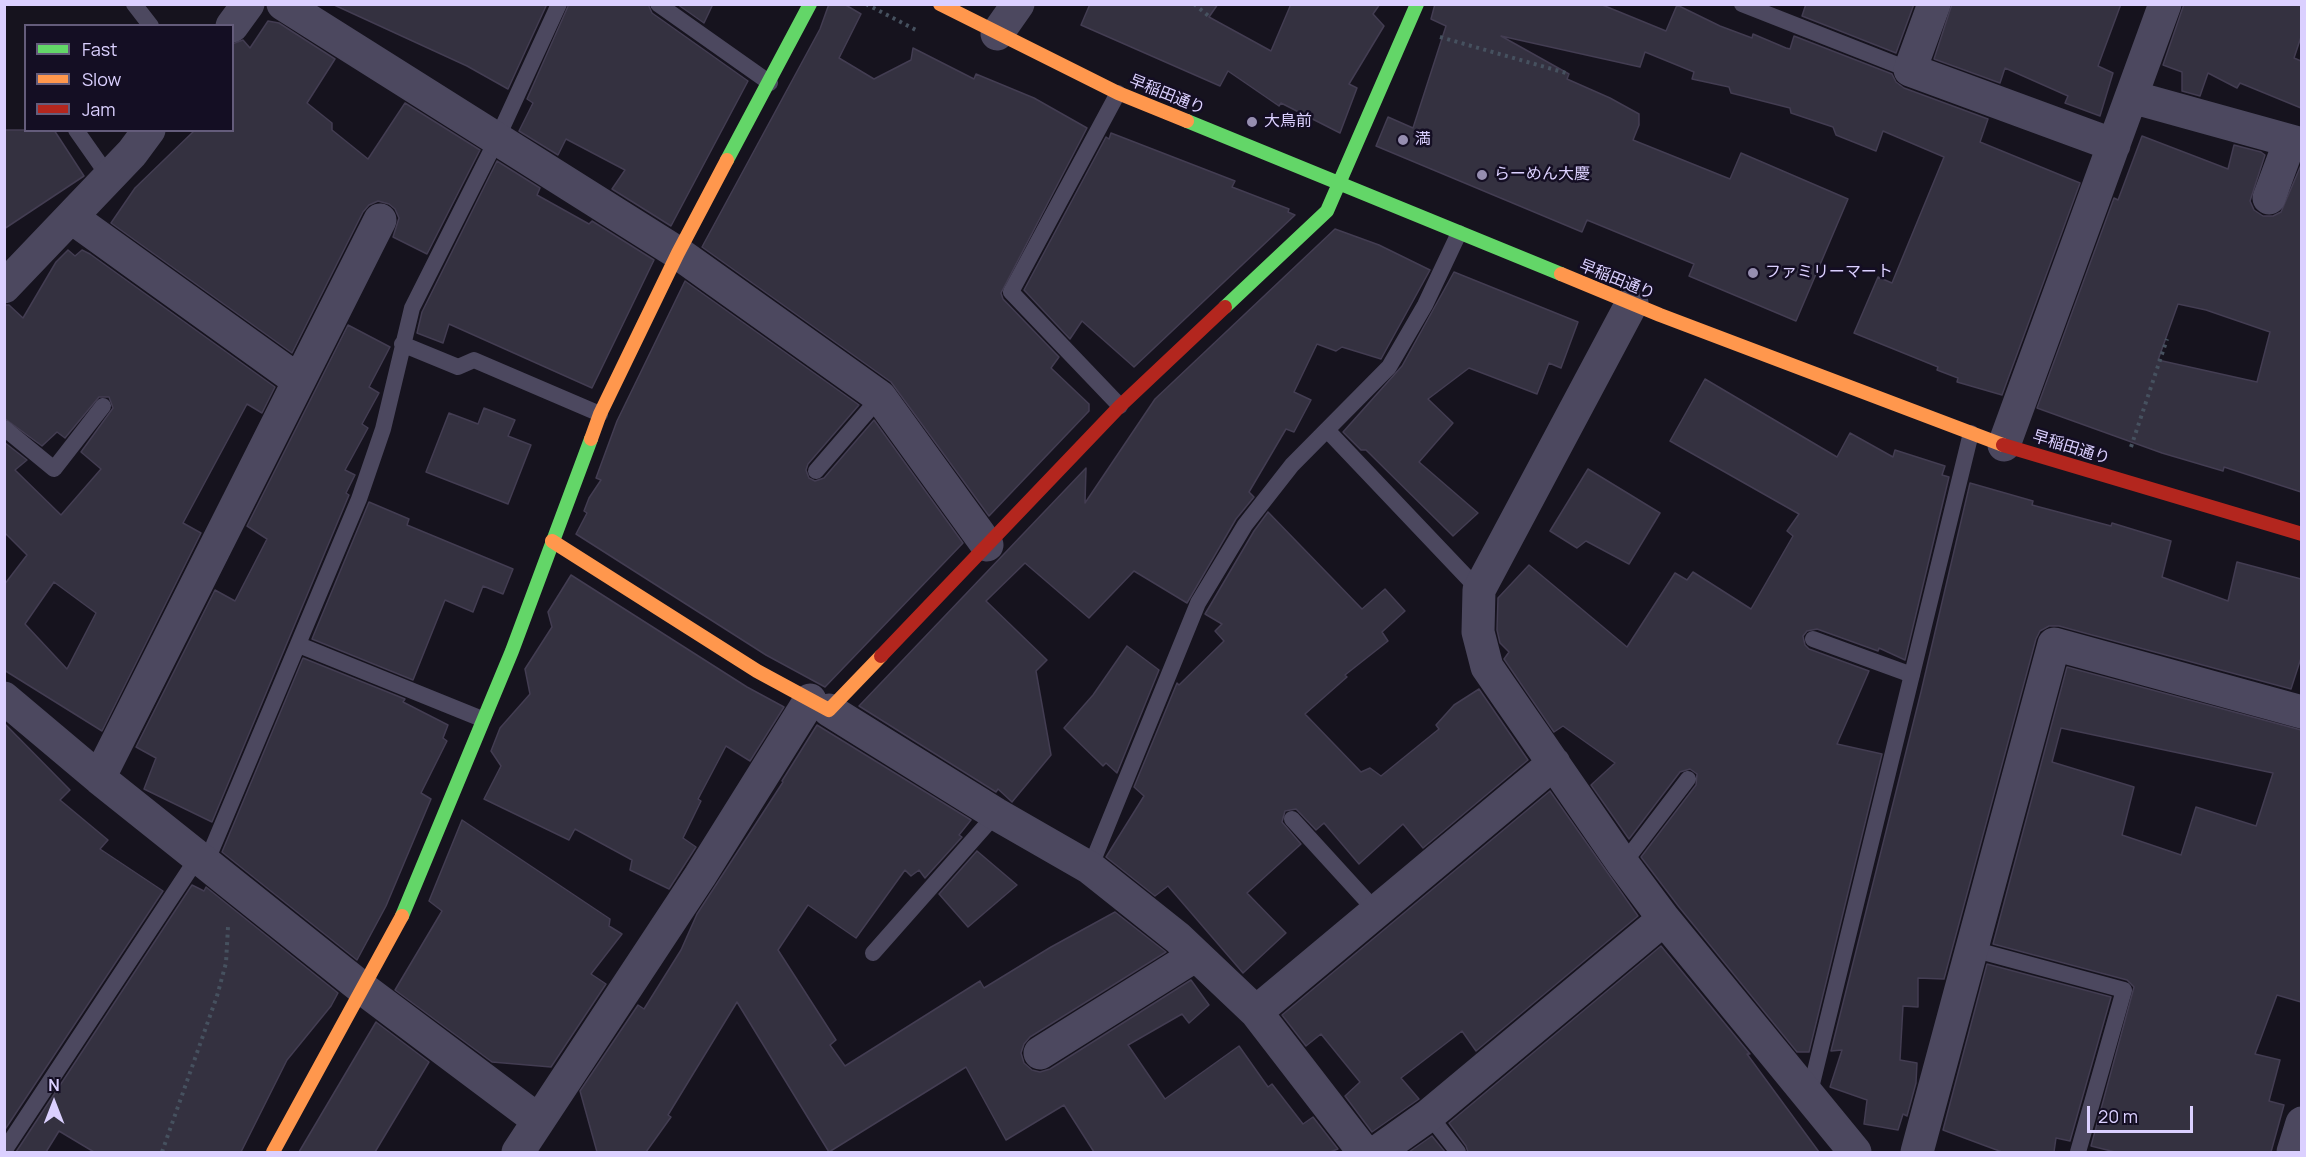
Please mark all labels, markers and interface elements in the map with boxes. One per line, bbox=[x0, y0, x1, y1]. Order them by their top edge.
legend bbox=[24, 24, 234, 132]
text: Fast bbox=[82, 37, 117, 61]
text: Slow bbox=[82, 67, 121, 91]
street label: 早稲田通り bbox=[1126, 71, 1208, 119]
text: Jam bbox=[82, 97, 116, 121]
place label: 大鳥前 bbox=[1264, 112, 1312, 132]
marker: 大鳥前 bbox=[1245, 115, 1259, 129]
place label: 満 bbox=[1415, 130, 1431, 150]
marker: 満 bbox=[1396, 133, 1410, 147]
place label: らーめん大慶 bbox=[1494, 165, 1590, 185]
marker: らーめん大慶 bbox=[1475, 168, 1489, 182]
street label: 早稲田通り bbox=[1576, 256, 1658, 304]
place label: ファミリーマート bbox=[1765, 263, 1893, 283]
marker: ファミリーマート bbox=[1746, 266, 1760, 280]
street label: 早稲田通り bbox=[2030, 427, 2112, 469]
north arrow bbox=[24, 1073, 84, 1133]
text: N bbox=[48, 1074, 60, 1096]
scale bar bbox=[2090, 1094, 2196, 1132]
text: 20 m bbox=[2098, 1104, 2138, 1128]

